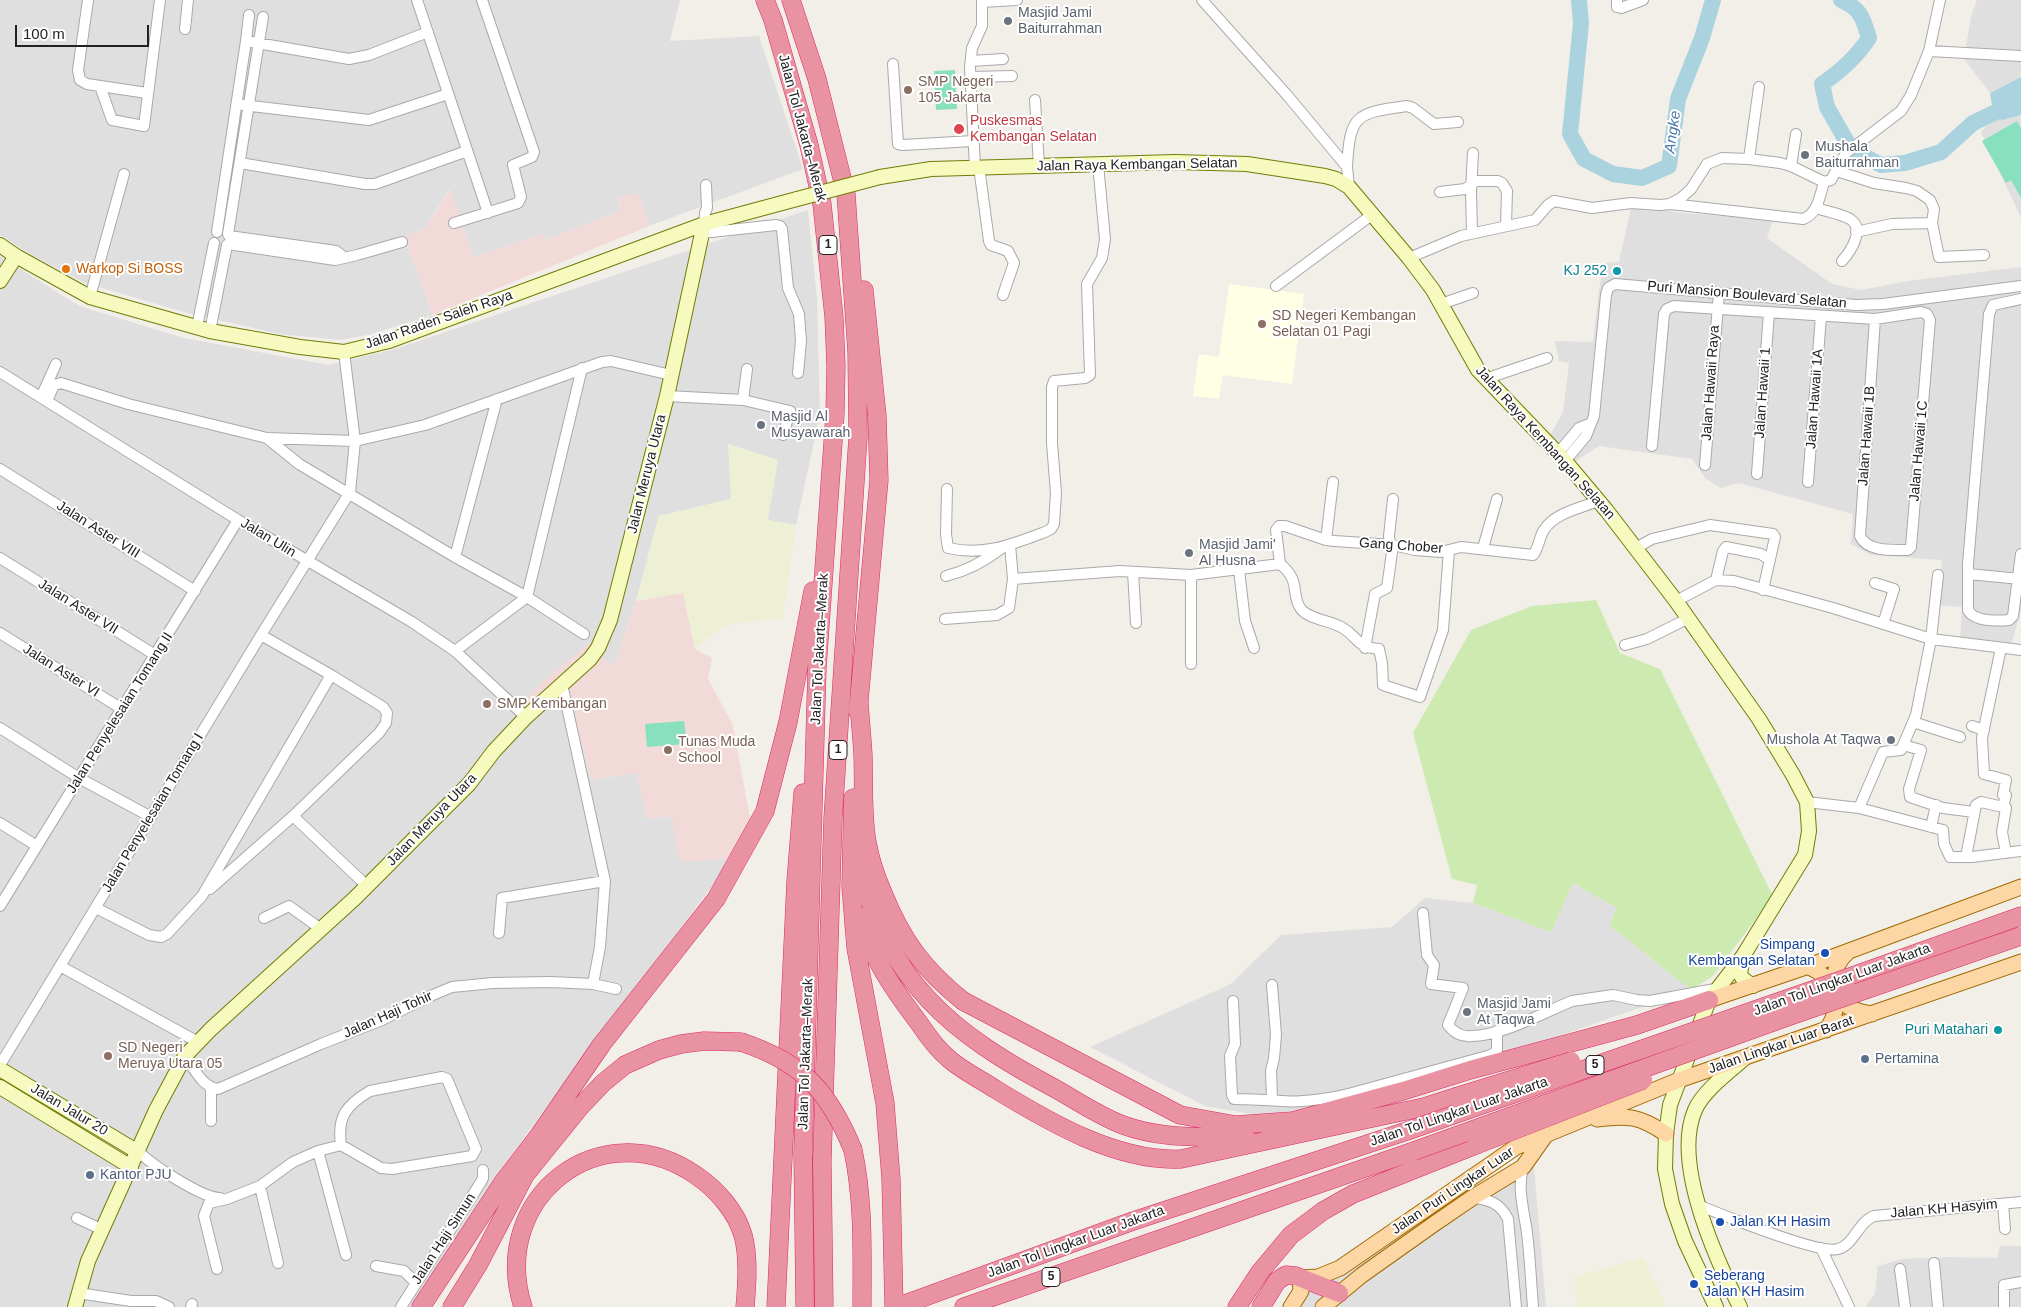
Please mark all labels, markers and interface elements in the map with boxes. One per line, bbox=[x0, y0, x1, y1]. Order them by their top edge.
place label: Masjid Jami Baiturrahman bbox=[1018, 5, 1102, 38]
scale bar bbox=[18, 15, 151, 47]
marker: Masjid Jami Baiturrahman bbox=[1002, 15, 1014, 27]
text: 100 m bbox=[23, 25, 65, 42]
street label: Jalan Tol Jakarta–Merak bbox=[774, 53, 830, 203]
place label: SMP Negeri 105 Jakarta bbox=[918, 74, 993, 106]
marker: SMP Negeri 105 Jakarta bbox=[902, 84, 914, 96]
water label: Angke bbox=[1661, 110, 1685, 154]
place label: Puskesmas Kembangan Selatan bbox=[970, 113, 1097, 146]
marker: Puskesmas Kembangan Selatan bbox=[952, 122, 966, 136]
place label: Mushala Baiturrahman bbox=[1815, 139, 1899, 172]
marker: Mushala Baiturrahman bbox=[1799, 149, 1811, 161]
street label: Jalan Raya Kembangan Selatan bbox=[1036, 155, 1238, 175]
road number: 1 bbox=[819, 236, 837, 254]
place label: Warkop Si BOSS bbox=[76, 261, 183, 277]
marker: Warkop Si BOSS bbox=[60, 263, 72, 275]
place label: KJ 252 bbox=[1563, 263, 1607, 279]
marker: KJ 252 bbox=[1611, 265, 1623, 277]
street label: Puri Mansion Boulevard Selatan bbox=[1647, 278, 1847, 312]
street label: Jalan Raden Saleh Raya bbox=[363, 287, 515, 353]
place label: SD Negeri Kembangan Selatan 01 Pagi bbox=[1272, 308, 1416, 341]
marker: SD Negeri Kembangan Selatan 01 Pagi bbox=[1256, 318, 1268, 330]
street label: Jalan Hawaii Raya bbox=[1699, 325, 1723, 441]
street label: Jalan Hawaii 1 bbox=[1751, 347, 1775, 439]
street label: Jalan Hawaii 1A bbox=[1803, 348, 1827, 450]
street label: Jalan Raya Kembangan Selatan bbox=[1472, 363, 1618, 523]
street label: Jalan Hawaii 1B bbox=[1855, 385, 1879, 487]
street label: Jalan Hawaii 1C bbox=[1906, 400, 1932, 502]
place label: Masjid Al Musyawarah bbox=[771, 409, 850, 442]
street label: Jalan Meruya Utara bbox=[624, 413, 670, 535]
marker: Masjid Al Musyawarah bbox=[755, 419, 767, 431]
street label: Jalan Aster VIII bbox=[53, 498, 143, 562]
street label: Jalan Ulin bbox=[237, 515, 299, 561]
street label: Gang Chober bbox=[1358, 535, 1444, 557]
place label: Masjid Jami' Al Husna bbox=[1199, 537, 1276, 570]
marker: Masjid Jami' Al Husna bbox=[1183, 547, 1195, 559]
street label: Jalan Tol Jakarta–Merak bbox=[808, 573, 832, 725]
street label: Jalan Aster VII bbox=[35, 576, 121, 638]
street label: Jalan Penyelesaian Tomang II bbox=[63, 629, 177, 797]
street label: Jalan Aster VI bbox=[20, 641, 102, 701]
place label: SMP Kembangan bbox=[497, 696, 607, 712]
marker: SMP Kembangan bbox=[481, 698, 493, 710]
street label: Jalan Penyelesaian Tomang I bbox=[99, 730, 207, 896]
place label: Mushola At Taqwa bbox=[1767, 732, 1881, 748]
place label: Tunas Muda School bbox=[678, 734, 755, 766]
marker: Mushola At Taqwa bbox=[1885, 734, 1897, 746]
road number: 1 bbox=[829, 740, 847, 760]
marker: Tunas Muda School bbox=[662, 744, 674, 756]
street label: Jalan Meruya Utara bbox=[384, 770, 480, 870]
place label: Simpang Kembangan Selatan bbox=[1688, 937, 1815, 970]
street label: Jalan Tol Lingkar Luar Jakarta bbox=[1751, 940, 1933, 1020]
marker: Simpang Kembangan Selatan bbox=[1819, 947, 1831, 959]
street label: Jalan Tol Jakarta–Merak bbox=[795, 978, 817, 1130]
street label: Jalan Haji Tohir bbox=[341, 988, 435, 1042]
place label: Masjid Jami At Taqwa bbox=[1477, 996, 1551, 1028]
marker: Masjid Jami At Taqwa bbox=[1461, 1006, 1473, 1018]
street label: Jalan Lingkar Luar Barat bbox=[1706, 1012, 1856, 1078]
place label: Puri Matahari bbox=[1905, 1022, 1988, 1038]
marker: Puri Matahari bbox=[1992, 1024, 2004, 1036]
place label: SD Negeri Meruya Utara 05 bbox=[118, 1040, 222, 1072]
marker: SD Negeri Meruya Utara 05 bbox=[102, 1050, 114, 1062]
place label: Pertamina bbox=[1875, 1051, 1939, 1067]
marker: Pertamina bbox=[1859, 1053, 1871, 1065]
road number: 5 bbox=[1586, 1056, 1604, 1074]
street label: Jalan Tol Lingkar Luar Jakarta bbox=[1368, 1074, 1550, 1150]
street label: Jalan Jalur 20 bbox=[27, 1080, 111, 1140]
street label: Jalan Puri Lingkar Luar bbox=[1389, 1144, 1517, 1238]
place label: Kantor PJU bbox=[100, 1167, 172, 1183]
marker: Kantor PJU bbox=[84, 1169, 96, 1181]
street label: Jalan Haji Simun bbox=[408, 1190, 480, 1288]
street label: Jalan KH Hasyim bbox=[1890, 1196, 1998, 1222]
street label: Jalan Tol Lingkar Luar Jakarta bbox=[985, 1202, 1167, 1282]
place label: Jalan KH Hasim bbox=[1730, 1214, 1830, 1230]
marker: Jalan KH Hasim bbox=[1714, 1216, 1726, 1228]
road number: 5 bbox=[1042, 1268, 1060, 1286]
place label: Seberang Jalan KH Hasim bbox=[1704, 1268, 1804, 1300]
marker: Seberang Jalan KH Hasim bbox=[1688, 1278, 1700, 1290]

